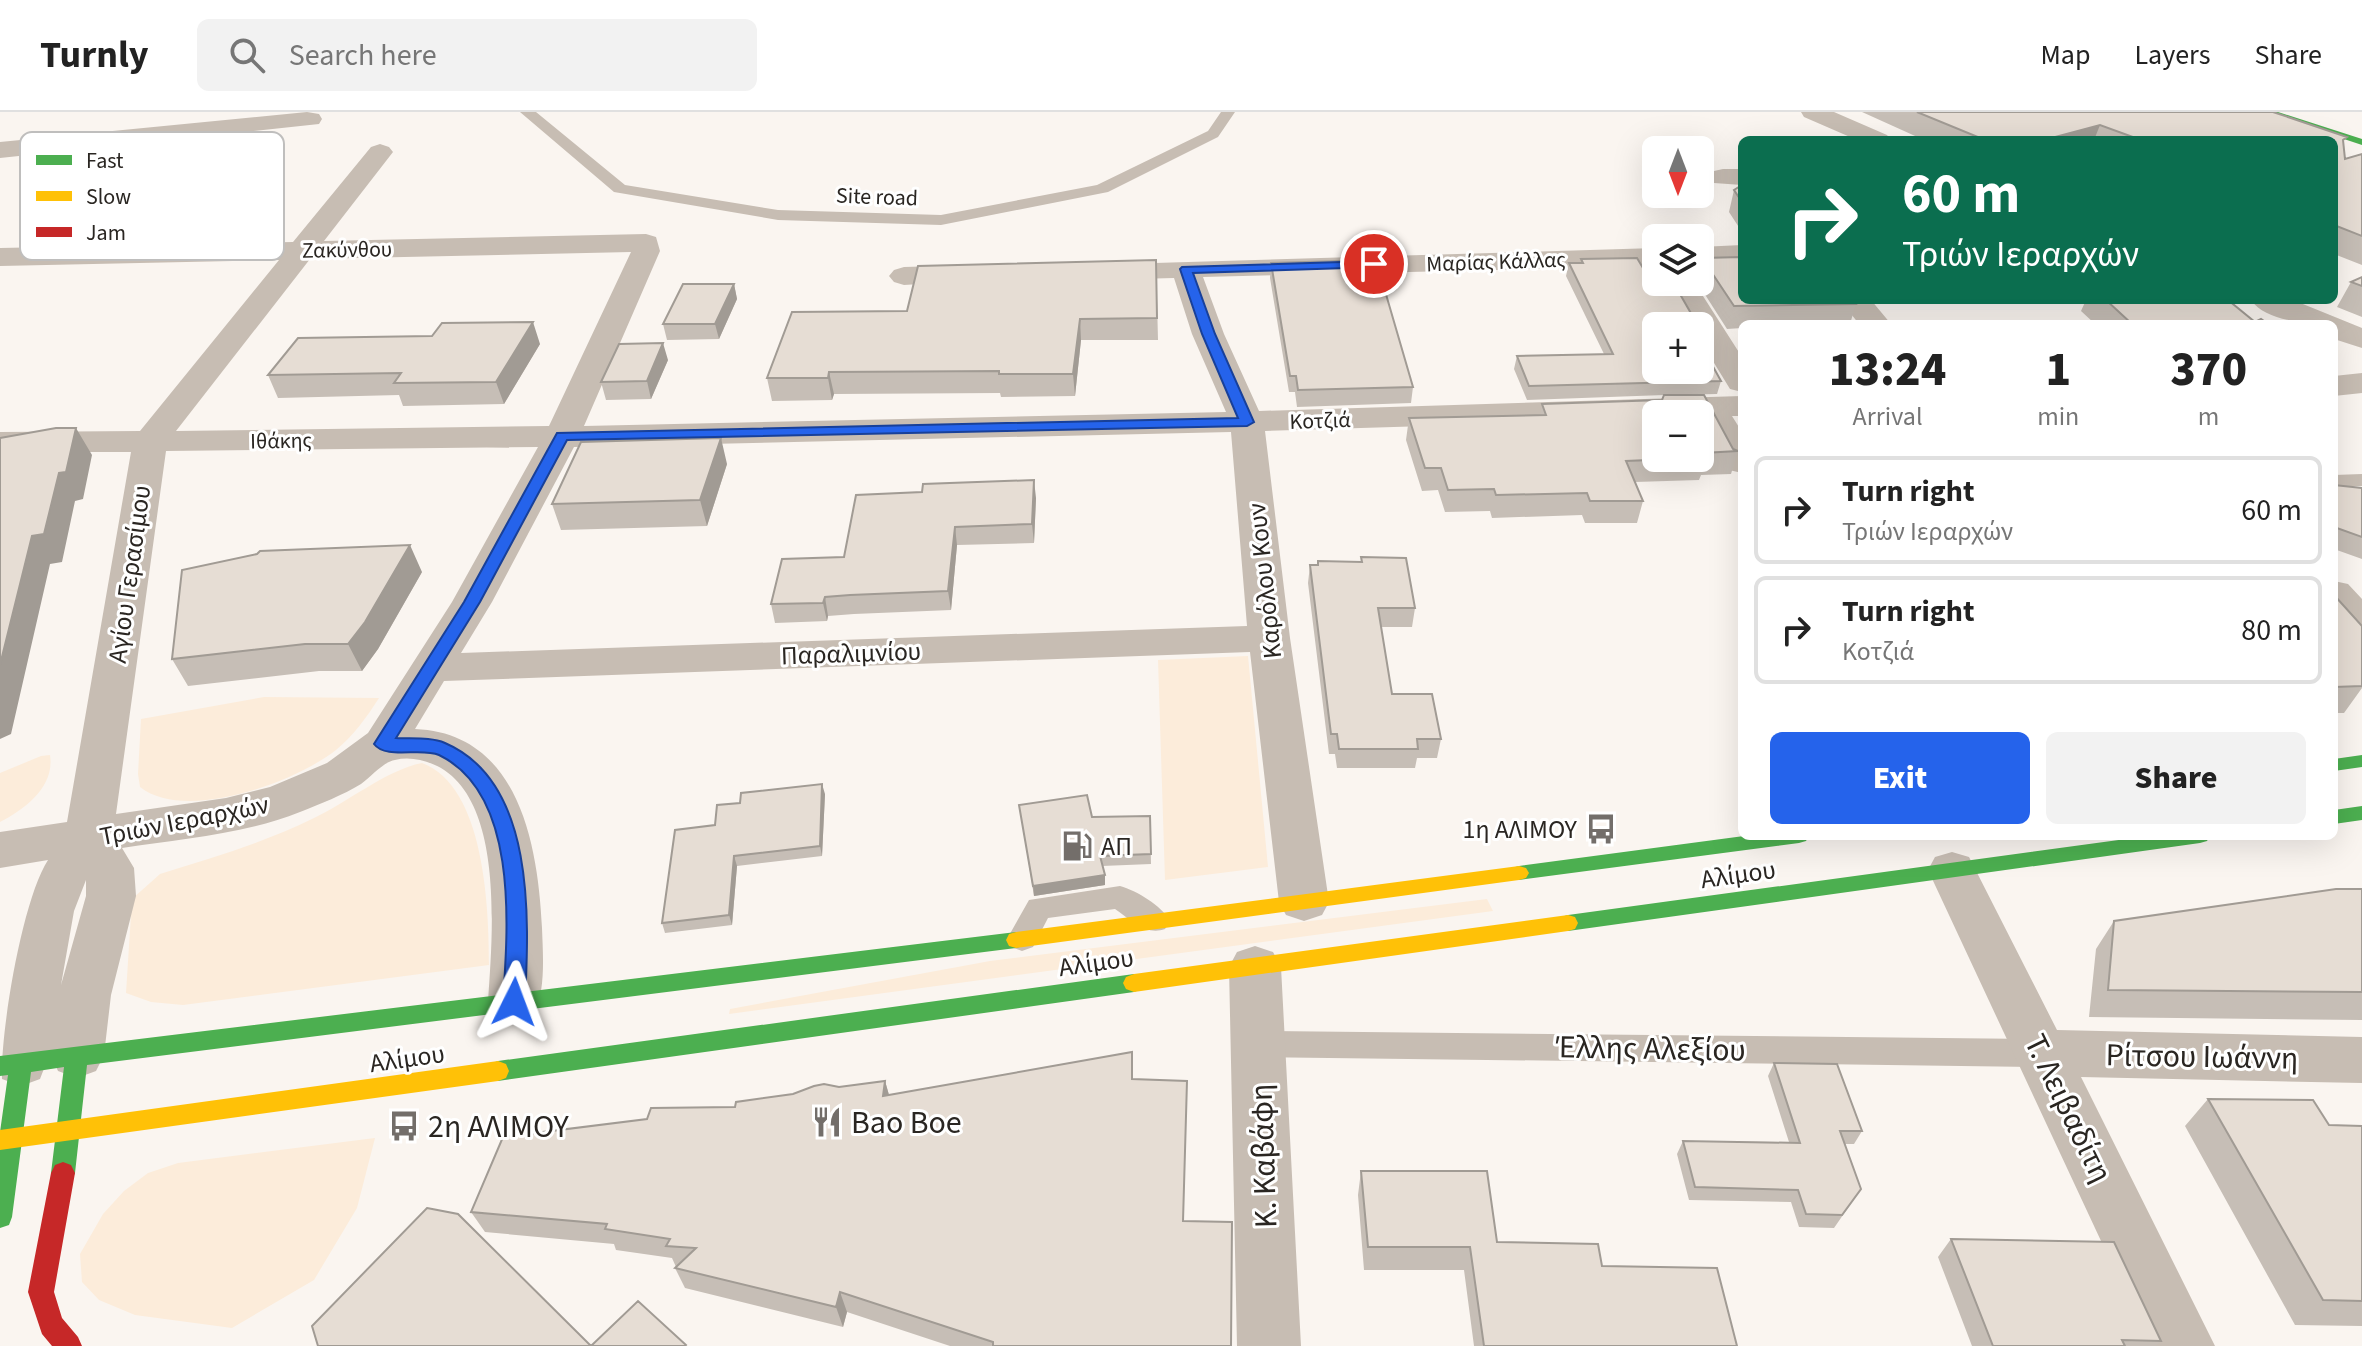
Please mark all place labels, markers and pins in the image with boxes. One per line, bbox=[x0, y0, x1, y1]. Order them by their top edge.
pin bbox=[1340, 230, 1408, 298]
place label: 1η ΑΛΙΜΟΥ bbox=[1463, 811, 1578, 848]
bus stop icon: 1η ΑΛΙΜΟΥ bbox=[1584, 812, 1618, 846]
place label: ΑΠ bbox=[1101, 828, 1132, 865]
fuel station icon: ΑΠ bbox=[1060, 829, 1094, 863]
place label: Bao Boe bbox=[851, 1100, 962, 1146]
place label: 2η ΑΛΙΜΟΥ bbox=[428, 1104, 570, 1150]
restaurant icon: Bao Boe bbox=[810, 1105, 844, 1139]
bus stop icon: 2η ΑΛΙΜΟΥ bbox=[387, 1109, 421, 1143]

